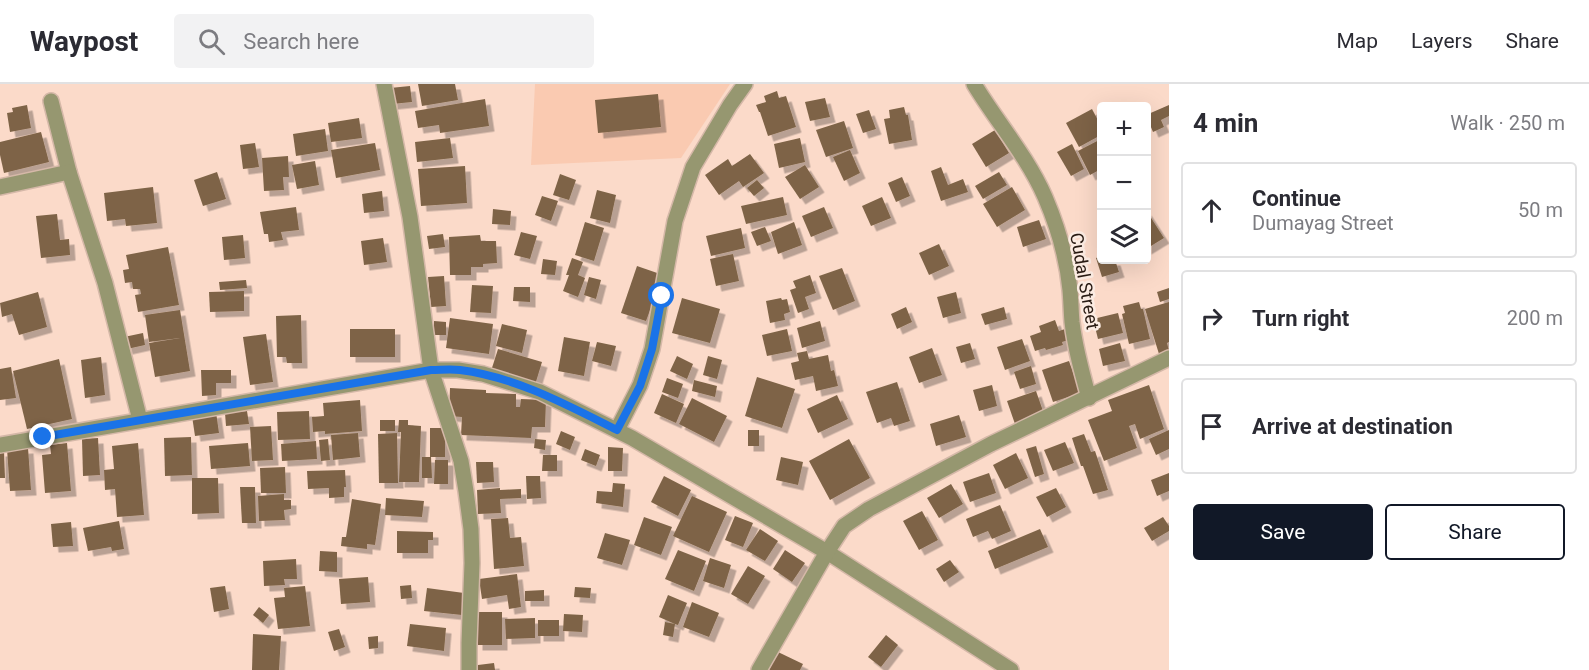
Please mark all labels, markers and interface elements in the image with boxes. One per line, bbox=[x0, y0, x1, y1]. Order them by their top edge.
search box bbox=[174, 14, 594, 68]
text: Waypost bbox=[30, 25, 138, 58]
icon: search bbox=[195, 25, 228, 58]
text: Search here bbox=[243, 29, 359, 54]
text: Map bbox=[1336, 29, 1378, 53]
text: Layers bbox=[1411, 29, 1472, 53]
text: Share bbox=[1505, 29, 1559, 53]
map controls bbox=[1097, 102, 1151, 264]
button: + bbox=[1097, 102, 1151, 156]
text: 4 min bbox=[1193, 108, 1258, 138]
text: Walk · 250 m bbox=[1450, 111, 1565, 135]
button: − bbox=[1097, 156, 1151, 210]
text: Continue bbox=[1252, 186, 1341, 211]
icon: ahead bbox=[1195, 194, 1228, 227]
text: 50 m bbox=[1518, 198, 1563, 222]
button: layers bbox=[1097, 210, 1151, 264]
text: Dumayag Street bbox=[1252, 211, 1394, 235]
street label: Cudal Street bbox=[1066, 231, 1104, 331]
route start bbox=[648, 282, 674, 308]
icon: right bbox=[1195, 302, 1228, 335]
text: Turn right bbox=[1252, 306, 1349, 331]
text: 200 m bbox=[1507, 306, 1563, 330]
icon: arrive bbox=[1195, 410, 1228, 443]
text: Arrive at destination bbox=[1252, 414, 1453, 439]
route end bbox=[29, 423, 55, 449]
button: Save bbox=[1193, 504, 1373, 560]
button: Share bbox=[1385, 504, 1565, 560]

